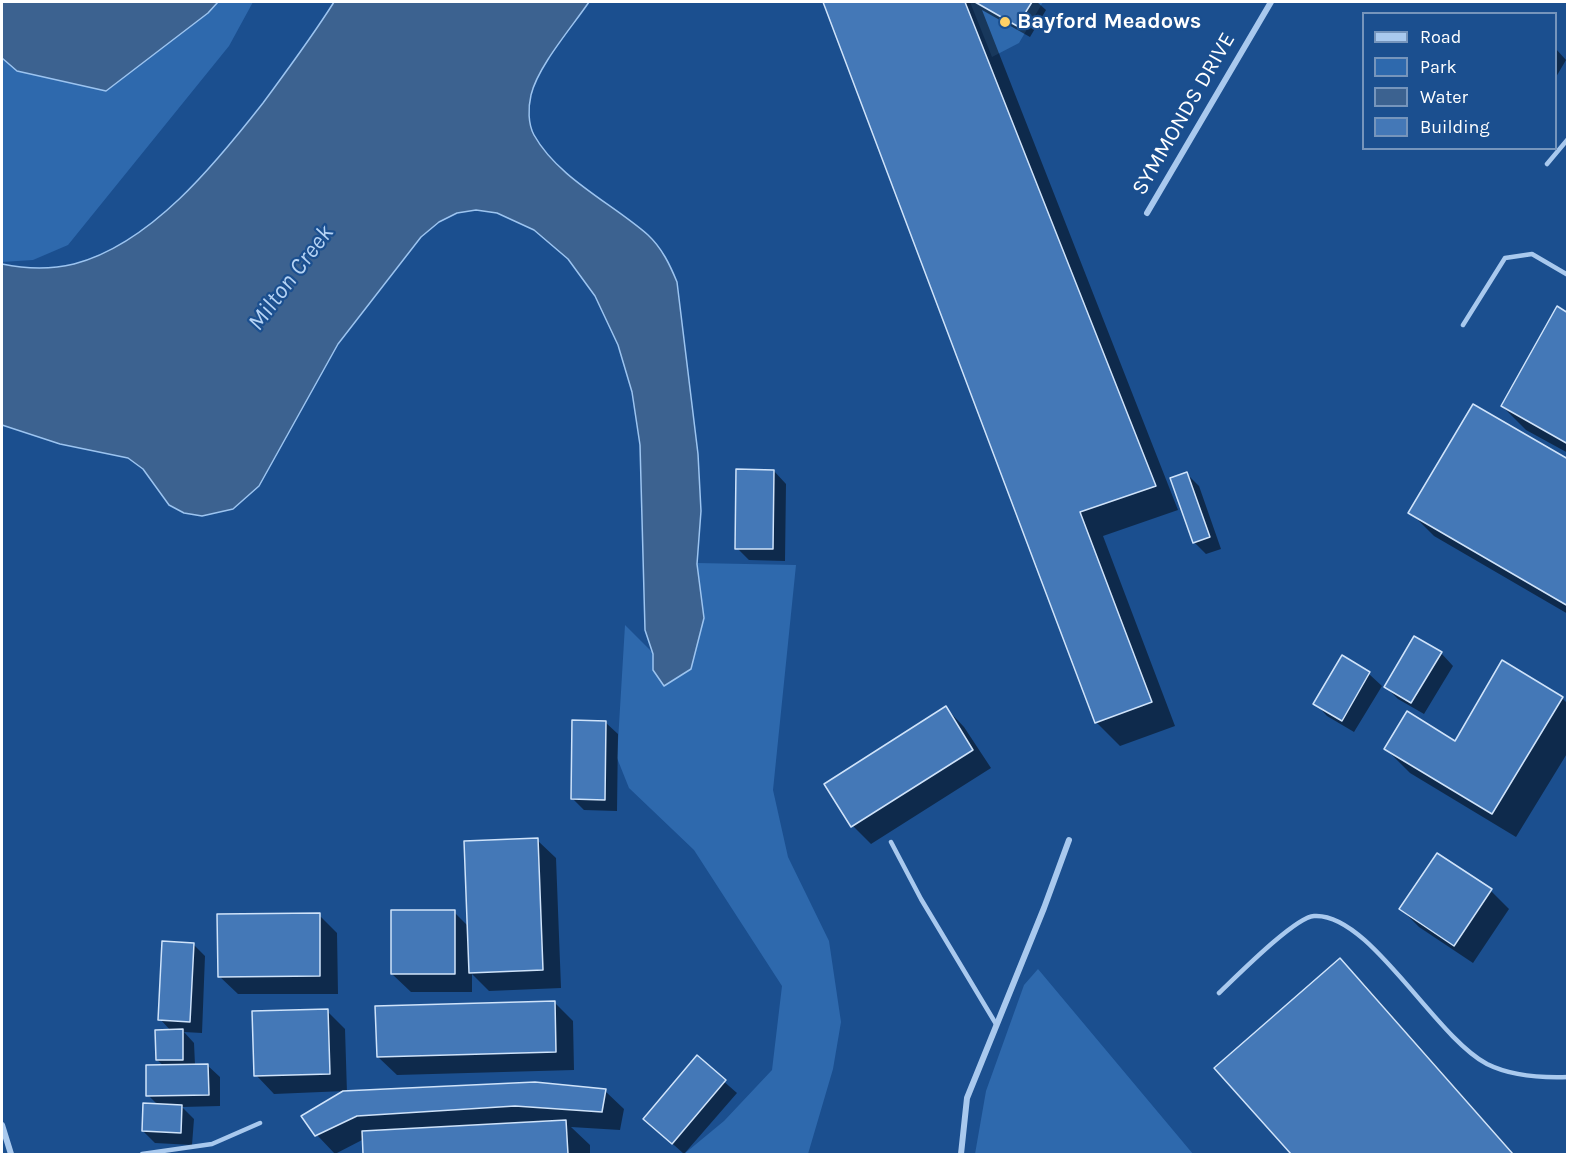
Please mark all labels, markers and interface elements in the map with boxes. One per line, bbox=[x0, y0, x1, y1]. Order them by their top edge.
place label: Bayford Meadows bbox=[1017, 9, 1201, 35]
legend bbox=[1362, 12, 1557, 150]
marker: Bayford Meadows bbox=[998, 15, 1012, 29]
text: Road bbox=[1420, 26, 1461, 48]
street label: SYMMONDS DRIVE bbox=[1127, 28, 1241, 200]
text: Park bbox=[1420, 56, 1457, 78]
text: Water bbox=[1420, 86, 1468, 108]
text: Building bbox=[1420, 116, 1490, 138]
water label: Milton Creek bbox=[242, 220, 340, 336]

